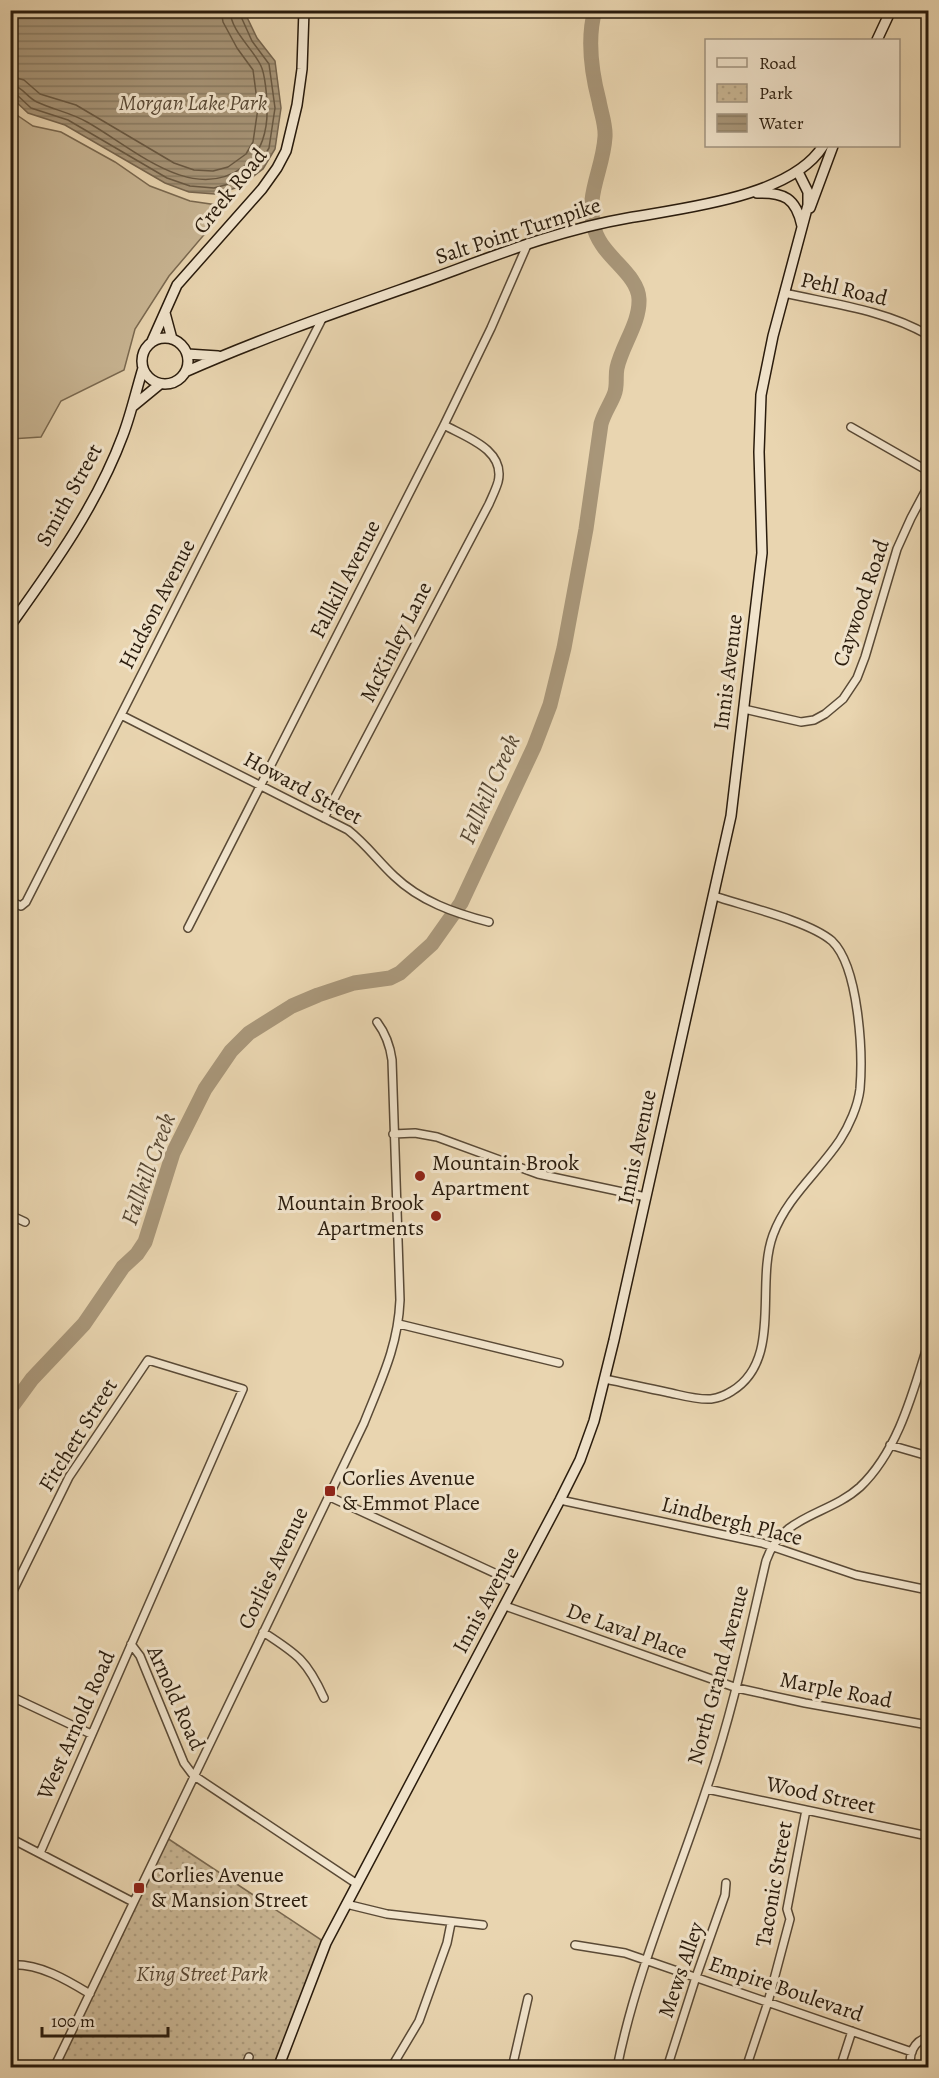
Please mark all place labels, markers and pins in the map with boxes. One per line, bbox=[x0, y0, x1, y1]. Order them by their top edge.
place label: Mountain Brook Apartment bbox=[431, 1148, 579, 1203]
marker: Mountain Brook Apartment bbox=[413, 1169, 427, 1183]
place label: Mountain Brook Apartments bbox=[277, 1188, 424, 1243]
marker: Mountain Brook Apartments bbox=[429, 1209, 443, 1223]
place label: Corlies Avenue & Emmot Place bbox=[342, 1463, 480, 1518]
marker: Corlies Avenue & Emmot Place bbox=[323, 1484, 337, 1498]
place label: Corlies Avenue & Mansion Street bbox=[151, 1860, 308, 1915]
marker: Corlies Avenue & Mansion Street bbox=[132, 1881, 146, 1895]

